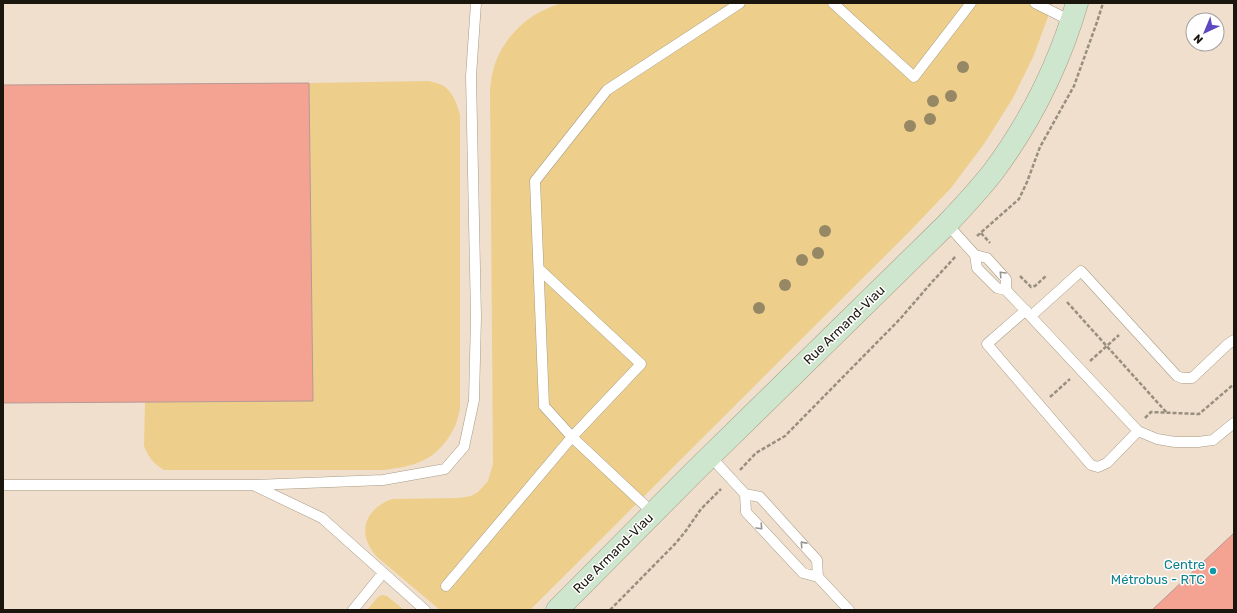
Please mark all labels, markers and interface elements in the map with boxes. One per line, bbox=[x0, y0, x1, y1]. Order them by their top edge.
north arrow bbox=[1185, 12, 1225, 52]
text: N bbox=[1191, 31, 1206, 46]
one-way arrow bbox=[999, 271, 1006, 278]
street label: Rue Armand-Viau bbox=[800, 282, 888, 368]
street label: Rue Armand-Viau bbox=[570, 510, 656, 596]
one-way arrow bbox=[755, 522, 763, 530]
one-way arrow bbox=[800, 541, 807, 549]
place label: Centre Métrobus - RTC bbox=[1111, 557, 1205, 587]
marker: Centre Métrobus - RTC bbox=[1208, 566, 1218, 576]

